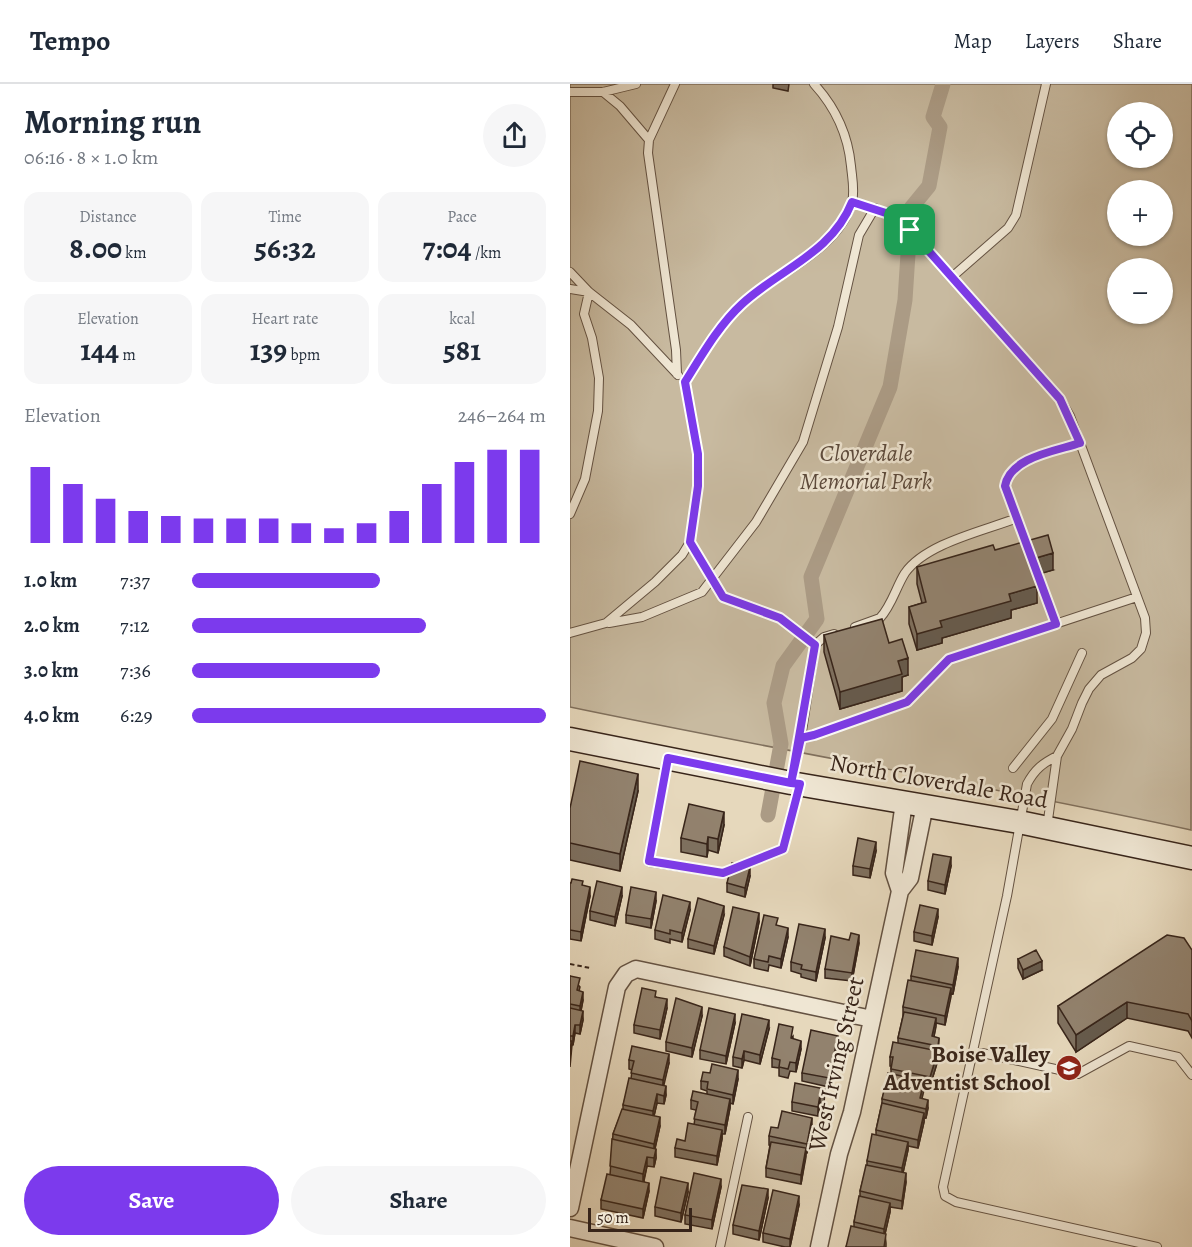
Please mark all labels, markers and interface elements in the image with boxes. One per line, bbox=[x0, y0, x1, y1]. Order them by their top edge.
text: Tempo bbox=[30, 22, 110, 60]
text: Map bbox=[953, 27, 992, 55]
text: Layers bbox=[1025, 27, 1080, 55]
text: Share bbox=[1113, 27, 1162, 55]
text: Morning run bbox=[24, 99, 201, 144]
map controls bbox=[1107, 102, 1173, 324]
button: locate bbox=[1107, 102, 1173, 168]
button: share bbox=[483, 104, 546, 167]
text: 06:16 · 8 × 1.0 km bbox=[24, 144, 159, 171]
button: + bbox=[1107, 180, 1173, 246]
pin bbox=[884, 204, 935, 255]
text: Distance bbox=[79, 206, 137, 228]
text: Time bbox=[268, 206, 302, 228]
text: Pace bbox=[447, 206, 477, 228]
icon: arrive bbox=[893, 213, 926, 246]
text: 8.00 bbox=[69, 228, 122, 268]
text: 56:32 bbox=[254, 228, 316, 268]
text: 7:04 bbox=[423, 228, 472, 268]
text: km bbox=[122, 242, 147, 264]
text: /km bbox=[472, 242, 501, 264]
button: − bbox=[1107, 258, 1173, 324]
text: Elevation bbox=[77, 308, 139, 330]
text: Heart rate bbox=[252, 308, 318, 330]
text: kcal bbox=[449, 308, 475, 330]
text: 144 bbox=[80, 330, 119, 370]
text: 139 bbox=[250, 330, 287, 370]
text: 581 bbox=[443, 330, 481, 370]
text: m bbox=[119, 344, 136, 366]
text: bpm bbox=[287, 344, 320, 366]
text: Elevation bbox=[24, 402, 101, 429]
text: 246–264 m bbox=[458, 402, 546, 429]
park label: Cloverdale Memorial Park bbox=[800, 437, 933, 497]
text: 1.0 km bbox=[24, 567, 77, 594]
text: 7:37 bbox=[120, 567, 150, 594]
text: 2.0 km bbox=[24, 612, 80, 639]
text: 7:12 bbox=[120, 612, 150, 639]
text: 3.0 km bbox=[24, 657, 79, 684]
text: 7:36 bbox=[120, 657, 151, 684]
text: 4.0 km bbox=[24, 702, 80, 729]
text: 6:29 bbox=[120, 702, 153, 729]
street label: North Cloverdale Road bbox=[827, 746, 1051, 816]
street label: West Irving Street bbox=[800, 974, 872, 1155]
place label: Boise Valley Adventist School bbox=[882, 1038, 1051, 1098]
school or university icon: Boise Valley Adventist School bbox=[1054, 1053, 1084, 1083]
button: Save bbox=[24, 1166, 279, 1235]
button: Share bbox=[291, 1166, 546, 1235]
scale bar bbox=[588, 1205, 692, 1232]
text: 50 m bbox=[597, 1207, 629, 1229]

